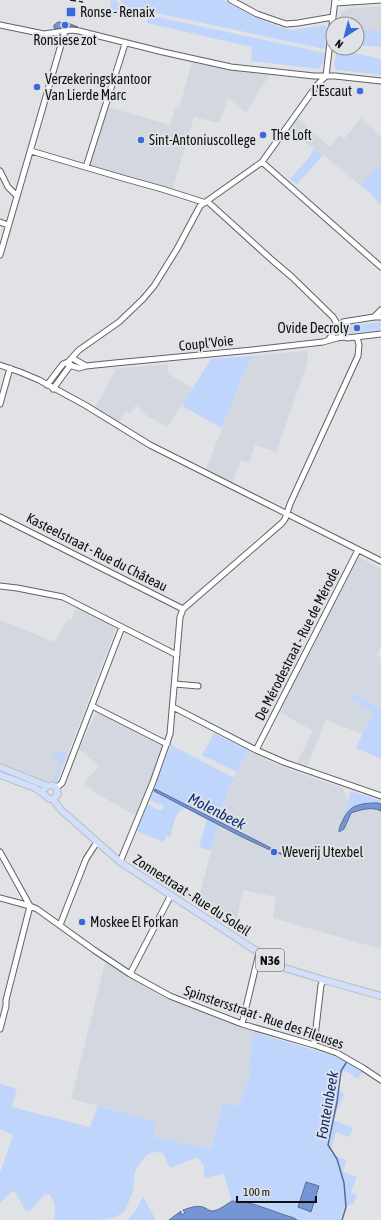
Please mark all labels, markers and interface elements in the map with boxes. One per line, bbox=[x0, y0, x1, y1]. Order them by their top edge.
place label: Ronse - Renaix bbox=[80, 4, 155, 20]
marker: Ronse - Renaix bbox=[65, 6, 77, 18]
north arrow bbox=[325, 16, 365, 56]
marker: Ronsiese zot bbox=[60, 20, 70, 30]
place label: Ronsiese zot bbox=[33, 32, 97, 48]
text: N bbox=[333, 37, 345, 51]
place label: Verzekeringskantoor Van Lierde Marc bbox=[45, 71, 152, 103]
marker: Verzekeringskantoor Van Lierde Marc bbox=[32, 82, 42, 92]
place label: L'Escaut bbox=[312, 83, 352, 99]
marker: L'Escaut bbox=[355, 86, 365, 96]
place label: The Loft bbox=[271, 127, 312, 143]
marker: The Loft bbox=[258, 130, 268, 140]
place label: Sint-Antoniuscollege bbox=[149, 132, 256, 148]
marker: Sint-Antoniuscollege bbox=[136, 135, 146, 145]
place label: Ovide Decroly bbox=[278, 320, 349, 336]
marker: Ovide Decroly bbox=[352, 323, 362, 333]
street label: Coupl'Voie bbox=[178, 332, 234, 354]
street label: Kasteelstraat - Rue du Château bbox=[24, 509, 170, 595]
street label: De Mérodestraat - Rue de Mérode bbox=[251, 565, 343, 723]
water label: Molenbeek bbox=[186, 789, 249, 833]
place label: Weverij Utexbel bbox=[282, 844, 363, 860]
marker: Weverij Utexbel bbox=[269, 847, 279, 857]
street label: Zonnestraat - Rue du Soleil bbox=[130, 851, 254, 939]
place label: Moskee El Forkan bbox=[90, 914, 178, 930]
marker: Moskee El Forkan bbox=[77, 917, 87, 927]
road number: N36 bbox=[256, 949, 284, 971]
street label: Spinstersstraat - Rue des Fileuses bbox=[182, 982, 346, 1052]
water label: Fonteinbeek bbox=[313, 1069, 341, 1140]
scale bar bbox=[237, 1178, 316, 1204]
text: 100 m bbox=[243, 1185, 270, 1199]

